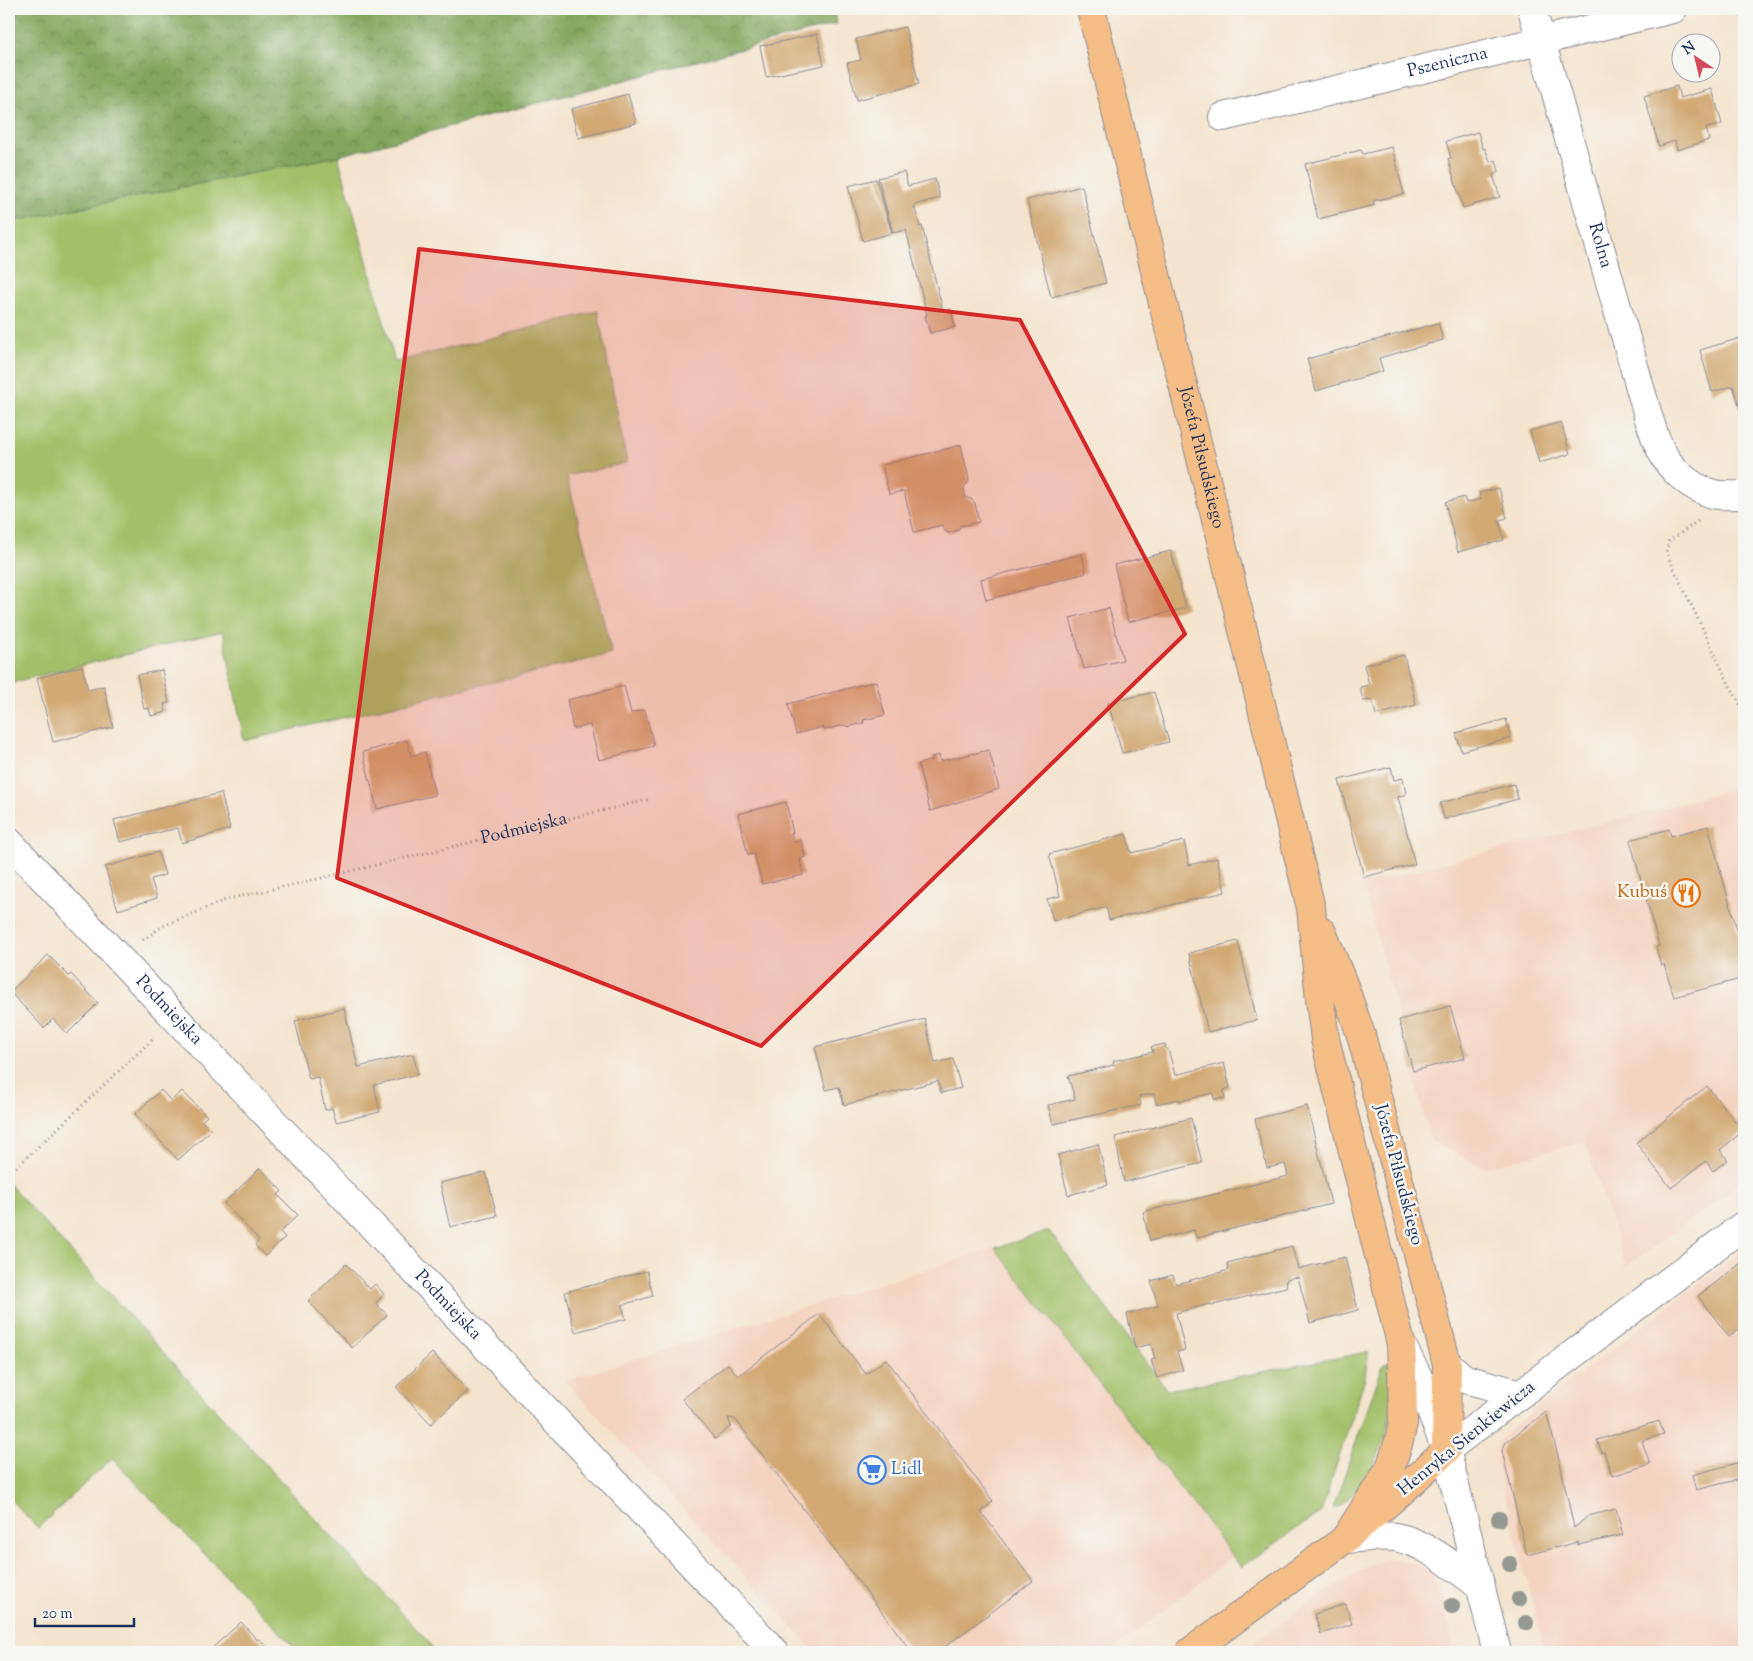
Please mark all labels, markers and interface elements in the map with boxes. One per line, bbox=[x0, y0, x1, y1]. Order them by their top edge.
north arrow bbox=[1670, 32, 1720, 82]
text: N bbox=[1679, 38, 1700, 60]
street label: Pszeniczna bbox=[1405, 41, 1490, 85]
street label: Rolna bbox=[1581, 220, 1618, 271]
street label: Józefa Piłsudskiego bbox=[1171, 383, 1231, 532]
street label: Podmiejska bbox=[478, 807, 570, 852]
restaurant icon: Kubuś bbox=[1671, 878, 1701, 908]
place label: Kubuś bbox=[1617, 880, 1667, 906]
street label: Podmiejska bbox=[129, 970, 208, 1051]
street label: Józefa Piłsudskiego bbox=[1366, 1101, 1429, 1249]
street label: Podmiejska bbox=[408, 1265, 487, 1346]
street label: Henryka Sienkiewicza bbox=[1393, 1375, 1541, 1503]
supermarket icon: Lidl bbox=[857, 1455, 887, 1485]
place label: Lidl bbox=[891, 1457, 922, 1483]
scale bar bbox=[35, 1596, 134, 1628]
text: 20 m bbox=[42, 1604, 73, 1625]

